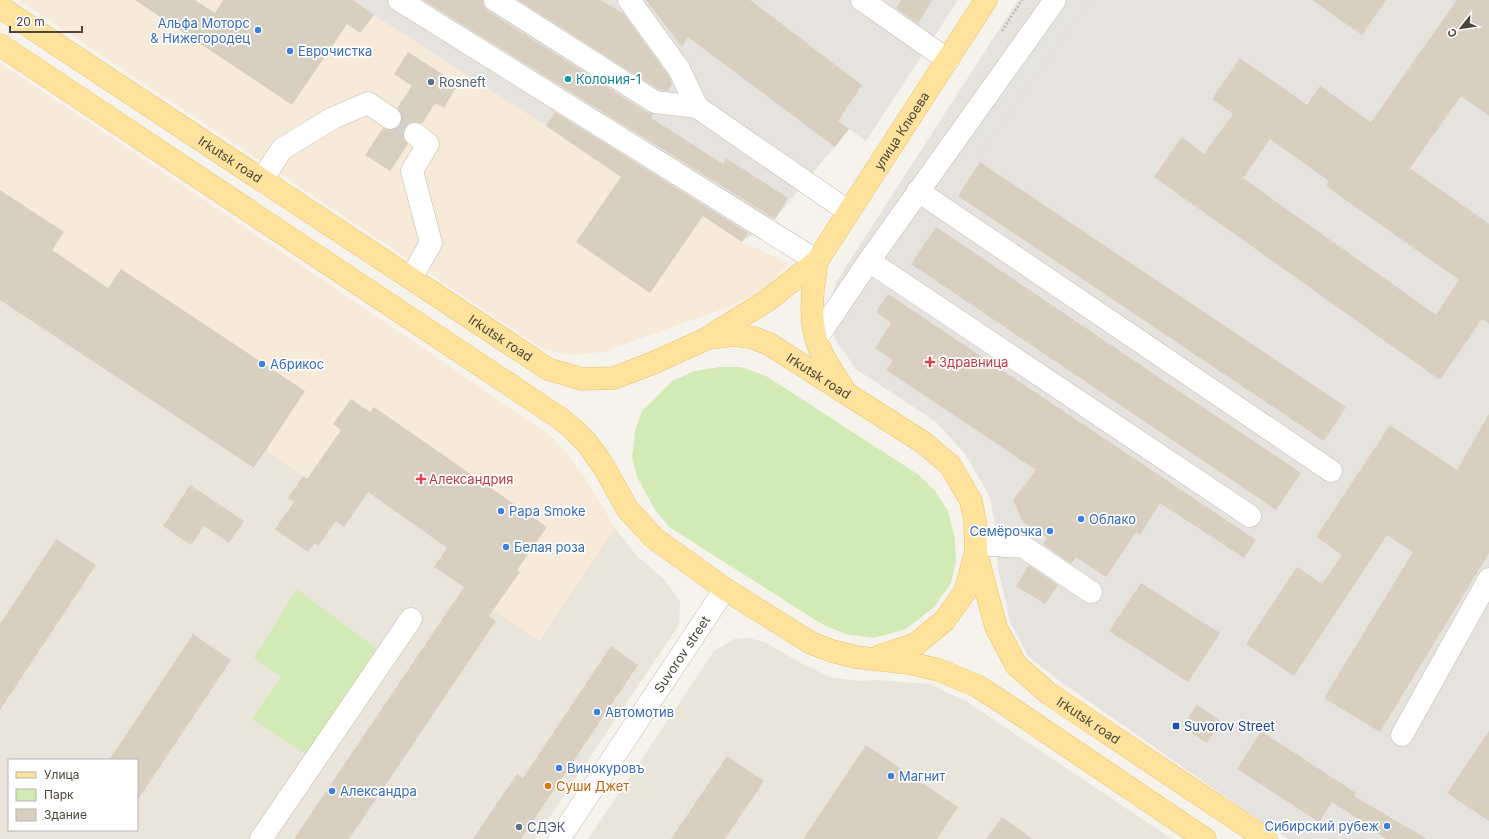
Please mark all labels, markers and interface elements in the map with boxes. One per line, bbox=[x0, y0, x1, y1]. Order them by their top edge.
scale bar bbox=[10, 8, 82, 34]
north arrow bbox=[1441, 8, 1481, 48]
text: 20 m bbox=[16, 14, 45, 29]
place label: Альфа Моторс & Нижегородец bbox=[150, 15, 250, 46]
marker: Альфа Моторс & Нижегородец bbox=[253, 25, 263, 35]
text: С bbox=[1444, 26, 1460, 40]
place label: Еврочистка bbox=[298, 43, 372, 59]
marker: Еврочистка bbox=[285, 46, 295, 56]
place label: Колония-1 bbox=[576, 71, 641, 87]
place label: Rosneft bbox=[439, 74, 486, 90]
marker: Колония-1 bbox=[563, 74, 573, 84]
marker: Rosneft bbox=[426, 77, 436, 87]
street label: улица Клюева bbox=[870, 88, 933, 173]
street label: Irkutsk road bbox=[195, 132, 265, 186]
street label: Irkutsk road bbox=[466, 311, 536, 365]
street label: Irkutsk road bbox=[784, 349, 854, 402]
place label: Здравница bbox=[939, 354, 1008, 370]
place label: Абрикос bbox=[270, 356, 324, 372]
marker: Здравница bbox=[924, 356, 936, 368]
marker: Абрикос bbox=[257, 359, 267, 369]
place label: Александрия bbox=[429, 471, 513, 487]
marker: Александрия bbox=[416, 474, 426, 484]
place label: Papa Smoke bbox=[509, 503, 586, 519]
marker: Papa Smoke bbox=[496, 506, 506, 516]
place label: Облако bbox=[1089, 511, 1136, 527]
marker: Облако bbox=[1076, 514, 1086, 524]
place label: Cемёрочка bbox=[970, 523, 1042, 539]
marker: Cемёрочка bbox=[1045, 526, 1055, 536]
place label: Белая роза bbox=[514, 539, 585, 555]
marker: Белая роза bbox=[501, 542, 511, 552]
street label: Suvorov street bbox=[650, 612, 713, 696]
street label: Irkutsk road bbox=[1054, 693, 1123, 747]
place label: Автомотив bbox=[605, 704, 674, 720]
marker: Автомотив bbox=[592, 707, 602, 717]
place label: Suvorov Street bbox=[1184, 718, 1275, 734]
marker: Suvorov Street bbox=[1171, 721, 1181, 731]
legend bbox=[8, 759, 138, 831]
place label: Винокуровъ bbox=[567, 760, 645, 776]
marker: Винокуровъ bbox=[554, 763, 564, 773]
text: Улица bbox=[44, 767, 79, 782]
place label: Магнит bbox=[899, 768, 945, 784]
marker: Магнит bbox=[886, 771, 896, 781]
place label: Суши Джет bbox=[556, 778, 629, 794]
marker: Суши Джет bbox=[543, 781, 553, 791]
place label: Александра bbox=[340, 783, 417, 799]
marker: Александра bbox=[327, 786, 337, 796]
text: Парк bbox=[44, 787, 74, 802]
text: Здание bbox=[44, 807, 87, 822]
place label: Сибирский рубеж bbox=[1264, 818, 1379, 834]
place label: СДЭК bbox=[527, 819, 566, 835]
marker: Сибирский рубеж bbox=[1382, 821, 1392, 831]
marker: СДЭК bbox=[514, 822, 524, 832]

